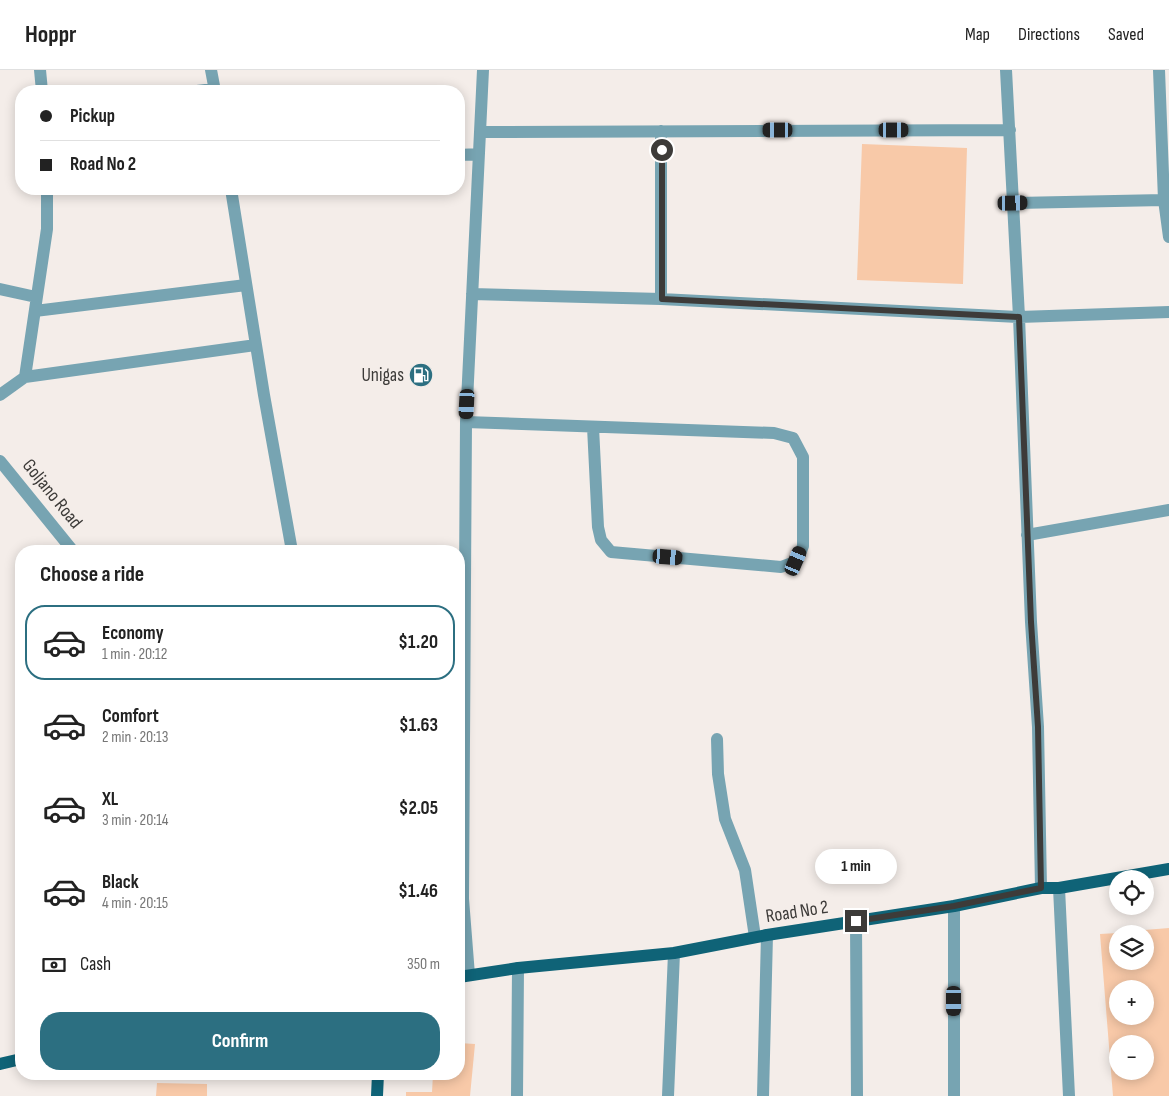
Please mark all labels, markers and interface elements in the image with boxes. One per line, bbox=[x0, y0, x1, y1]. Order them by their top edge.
text: Hoppr bbox=[25, 20, 76, 49]
text: Map bbox=[965, 24, 990, 45]
text: Directions bbox=[1018, 24, 1080, 45]
text: Saved bbox=[1108, 24, 1144, 45]
text: Pickup bbox=[70, 105, 115, 128]
car bbox=[763, 123, 793, 138]
car bbox=[879, 123, 909, 138]
route start bbox=[651, 139, 673, 161]
text: Road No 2 bbox=[70, 153, 136, 176]
car bbox=[997, 195, 1028, 211]
fuel station icon: Unigas bbox=[408, 362, 434, 388]
place label: Unigas bbox=[361, 364, 404, 387]
car bbox=[458, 389, 475, 419]
street label: Goljano Road bbox=[17, 455, 87, 533]
car bbox=[783, 544, 808, 578]
car bbox=[652, 548, 683, 566]
text: Choose a ride bbox=[40, 561, 144, 588]
icon: car bbox=[42, 620, 87, 665]
text: Economy bbox=[102, 622, 164, 645]
text: $1.20 bbox=[398, 631, 438, 654]
text: 1 min · 20:12 bbox=[102, 645, 167, 664]
icon: car bbox=[42, 703, 87, 748]
text: Comfort bbox=[102, 705, 159, 728]
text: $1.63 bbox=[399, 714, 438, 737]
text: 2 min · 20:13 bbox=[102, 728, 168, 747]
icon: car bbox=[42, 786, 87, 831]
text: XL bbox=[102, 788, 118, 811]
text: $2.05 bbox=[399, 797, 438, 820]
text: 3 min · 20:14 bbox=[102, 811, 168, 830]
callout: 1 min bbox=[815, 848, 897, 884]
text: 1 min bbox=[841, 857, 871, 876]
icon: car bbox=[42, 869, 87, 914]
map controls bbox=[1109, 870, 1154, 1080]
button: locate bbox=[1109, 870, 1154, 915]
text: Black bbox=[102, 871, 139, 894]
text: $1.46 bbox=[398, 880, 438, 903]
text: 4 min · 20:15 bbox=[102, 894, 168, 913]
street label: Road No 2 bbox=[764, 896, 830, 928]
route end bbox=[845, 910, 867, 932]
button: layers bbox=[1109, 925, 1154, 970]
icon: cash bbox=[40, 951, 68, 979]
text: Cash bbox=[80, 953, 111, 976]
text: 350 m bbox=[407, 955, 440, 974]
button: + bbox=[1109, 980, 1154, 1025]
car bbox=[946, 986, 961, 1016]
button: Confirm bbox=[40, 1012, 440, 1070]
button: − bbox=[1109, 1035, 1154, 1080]

